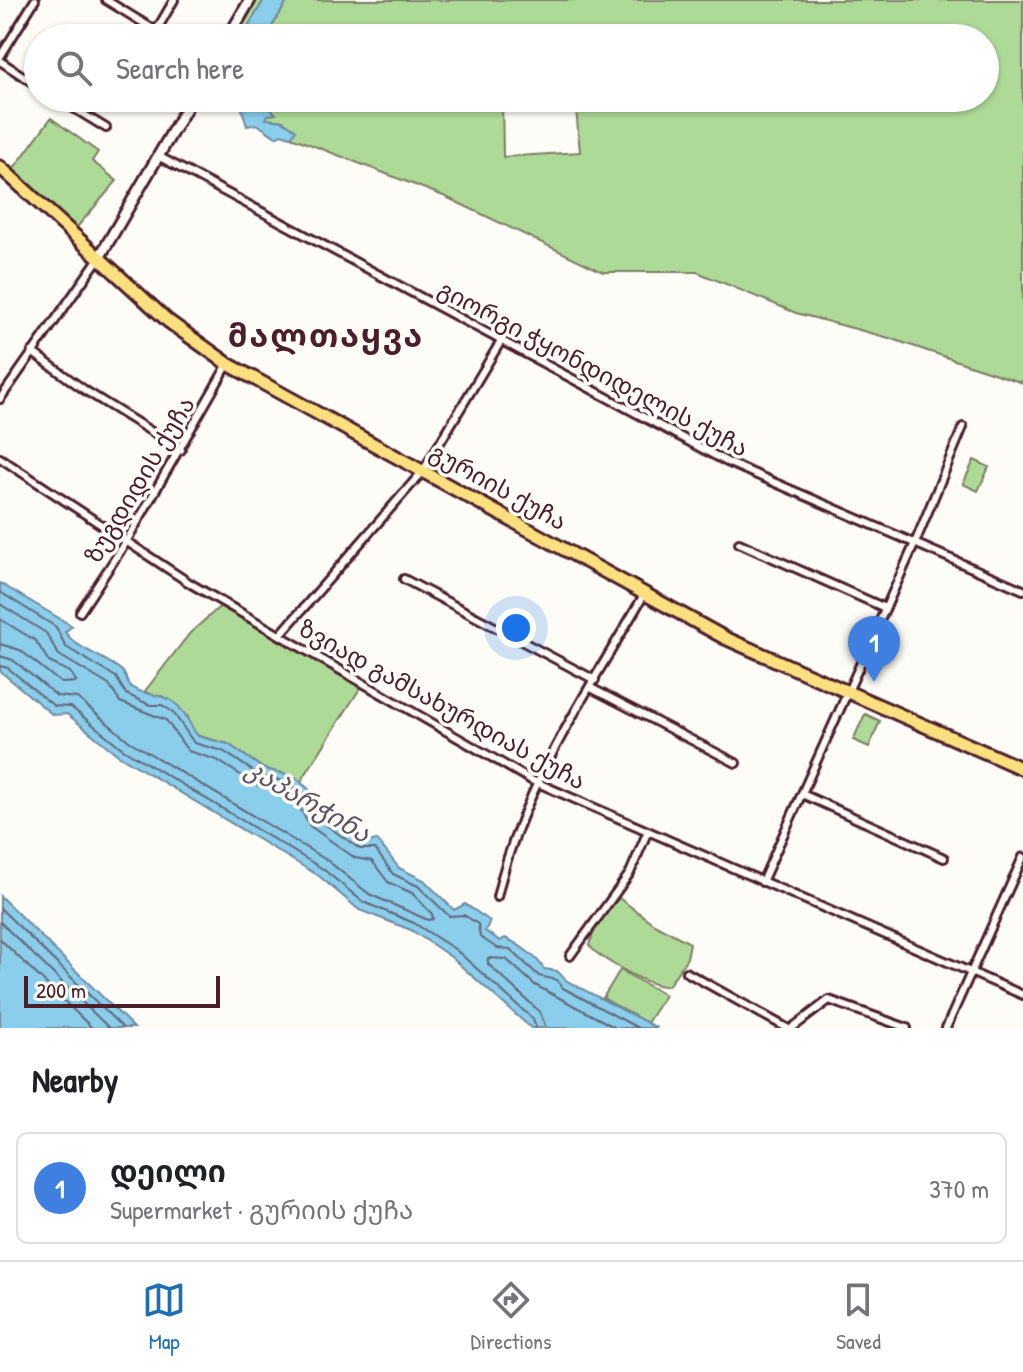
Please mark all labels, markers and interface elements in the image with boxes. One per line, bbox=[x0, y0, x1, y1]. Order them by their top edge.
search box bbox=[24, 24, 999, 112]
icon: search bbox=[52, 46, 96, 90]
text: Search here bbox=[116, 48, 244, 88]
street label: გიორგი ჭყონდიდელის ქუჩა bbox=[433, 272, 754, 464]
district label: მალთაყვა bbox=[228, 314, 424, 357]
street label: ზუგდიდის ქუჩა bbox=[77, 390, 201, 569]
street label: გურიის ქუჩა bbox=[424, 435, 573, 537]
your location bbox=[496, 608, 536, 648]
street label: ზვიად გამსახურდიას ქუჩა bbox=[293, 612, 592, 797]
pin: 1 bbox=[848, 616, 900, 682]
water label: კაპარჭინა bbox=[239, 751, 378, 851]
scale bar bbox=[24, 972, 220, 1008]
text: 200 m bbox=[36, 975, 86, 1005]
text: Nearby bbox=[32, 1057, 118, 1103]
text: დეილი bbox=[110, 1151, 226, 1191]
text: 1 bbox=[55, 1171, 65, 1206]
text: 370 m bbox=[929, 1171, 989, 1206]
text: Supermarket · გურიის ქუჩა bbox=[110, 1192, 413, 1227]
tab: Map bbox=[142, 1278, 186, 1356]
tab: Directions bbox=[471, 1278, 552, 1356]
tab: Saved bbox=[836, 1278, 881, 1356]

